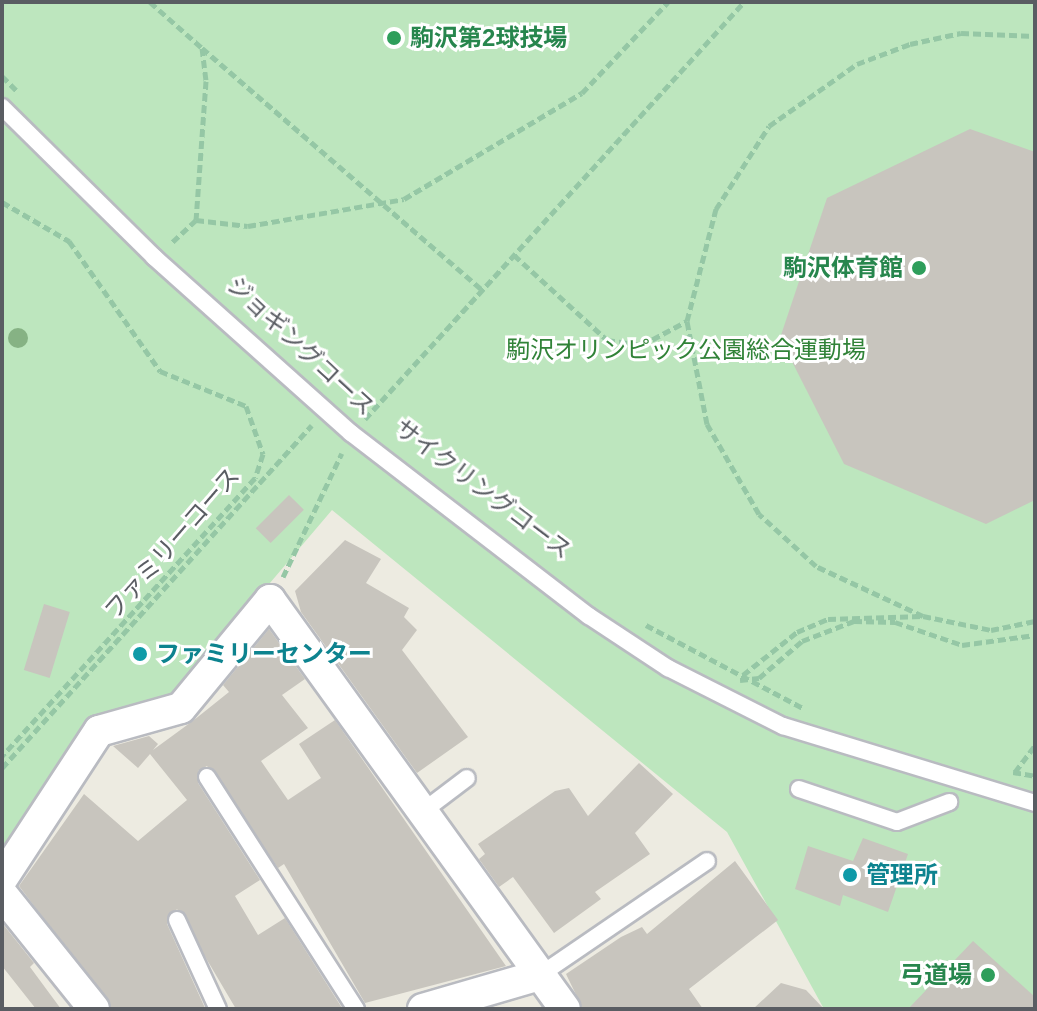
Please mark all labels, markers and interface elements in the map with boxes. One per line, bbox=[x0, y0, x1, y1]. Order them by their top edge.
place label: 駒沢第2球技場 bbox=[410, 24, 567, 52]
marker: 駒沢第2球技場 bbox=[385, 29, 403, 47]
place label: 駒沢体育館 bbox=[783, 254, 903, 282]
marker: 駒沢体育館 bbox=[910, 259, 928, 277]
street label: ジョギングコース bbox=[221, 270, 381, 422]
park label: 駒沢オリンピック公園総合運動場 bbox=[506, 336, 866, 364]
street label: サイクリングコース bbox=[388, 413, 578, 565]
street label: ファミリーコース bbox=[98, 461, 246, 625]
place label: ファミリーセンター bbox=[156, 640, 372, 668]
marker: ファミリーセンター bbox=[131, 645, 149, 663]
place label: 管理所 bbox=[866, 861, 938, 889]
marker: 管理所 bbox=[841, 866, 859, 884]
place label: 弓道場 bbox=[900, 961, 972, 989]
marker: 弓道場 bbox=[979, 966, 997, 984]

